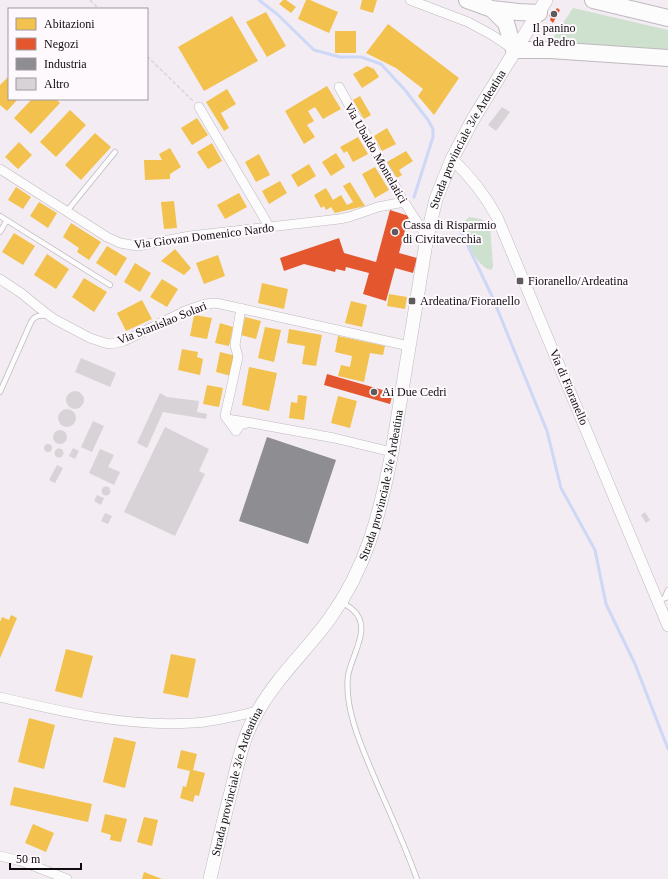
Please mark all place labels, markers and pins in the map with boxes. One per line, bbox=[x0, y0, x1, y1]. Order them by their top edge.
marker: Il panino da Pedro bbox=[549, 9, 559, 19]
place label: Il panino da Pedro bbox=[533, 21, 576, 49]
place label: Cassa di Risparmio di Civitavecchia bbox=[403, 218, 496, 246]
marker: Cassa di Risparmio di Civitavecchia bbox=[390, 227, 400, 237]
place label: Fioranello/Ardeatina bbox=[528, 274, 629, 288]
marker: Fioranello/Ardeatina bbox=[515, 276, 525, 286]
place label: Ardeatina/Fioranello bbox=[420, 294, 520, 308]
marker: Ardeatina/Fioranello bbox=[407, 296, 417, 306]
place label: Ai Due Cedri bbox=[382, 385, 447, 399]
marker: Ai Due Cedri bbox=[369, 387, 379, 397]

